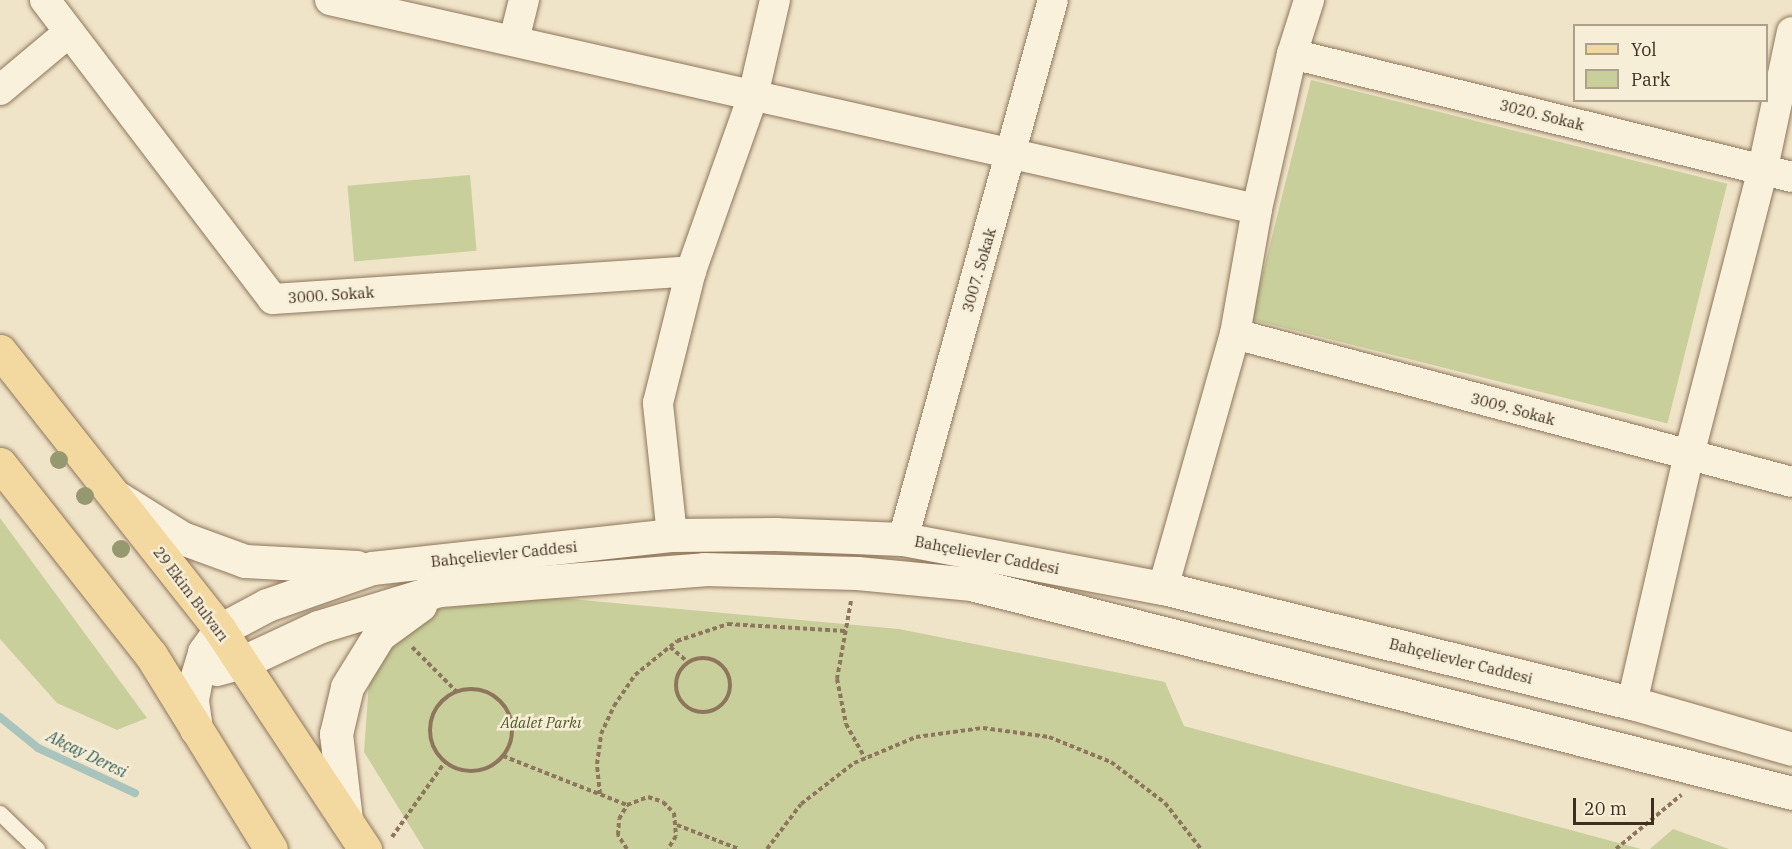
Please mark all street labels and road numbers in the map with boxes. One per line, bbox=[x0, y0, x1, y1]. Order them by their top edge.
street label: 3020. Sokak bbox=[1498, 96, 1586, 134]
street label: 3007. Sokak bbox=[958, 226, 1000, 314]
street label: 3000. Sokak bbox=[287, 283, 375, 307]
street label: 3009. Sokak bbox=[1469, 389, 1557, 429]
street label: Bahçelievler Caddesi bbox=[913, 532, 1061, 578]
street label: Bahçelievler Caddesi bbox=[430, 537, 578, 571]
street label: 29 Ekim Bulvarı bbox=[150, 543, 232, 645]
street label: Bahçelievler Caddesi bbox=[1387, 634, 1535, 688]

